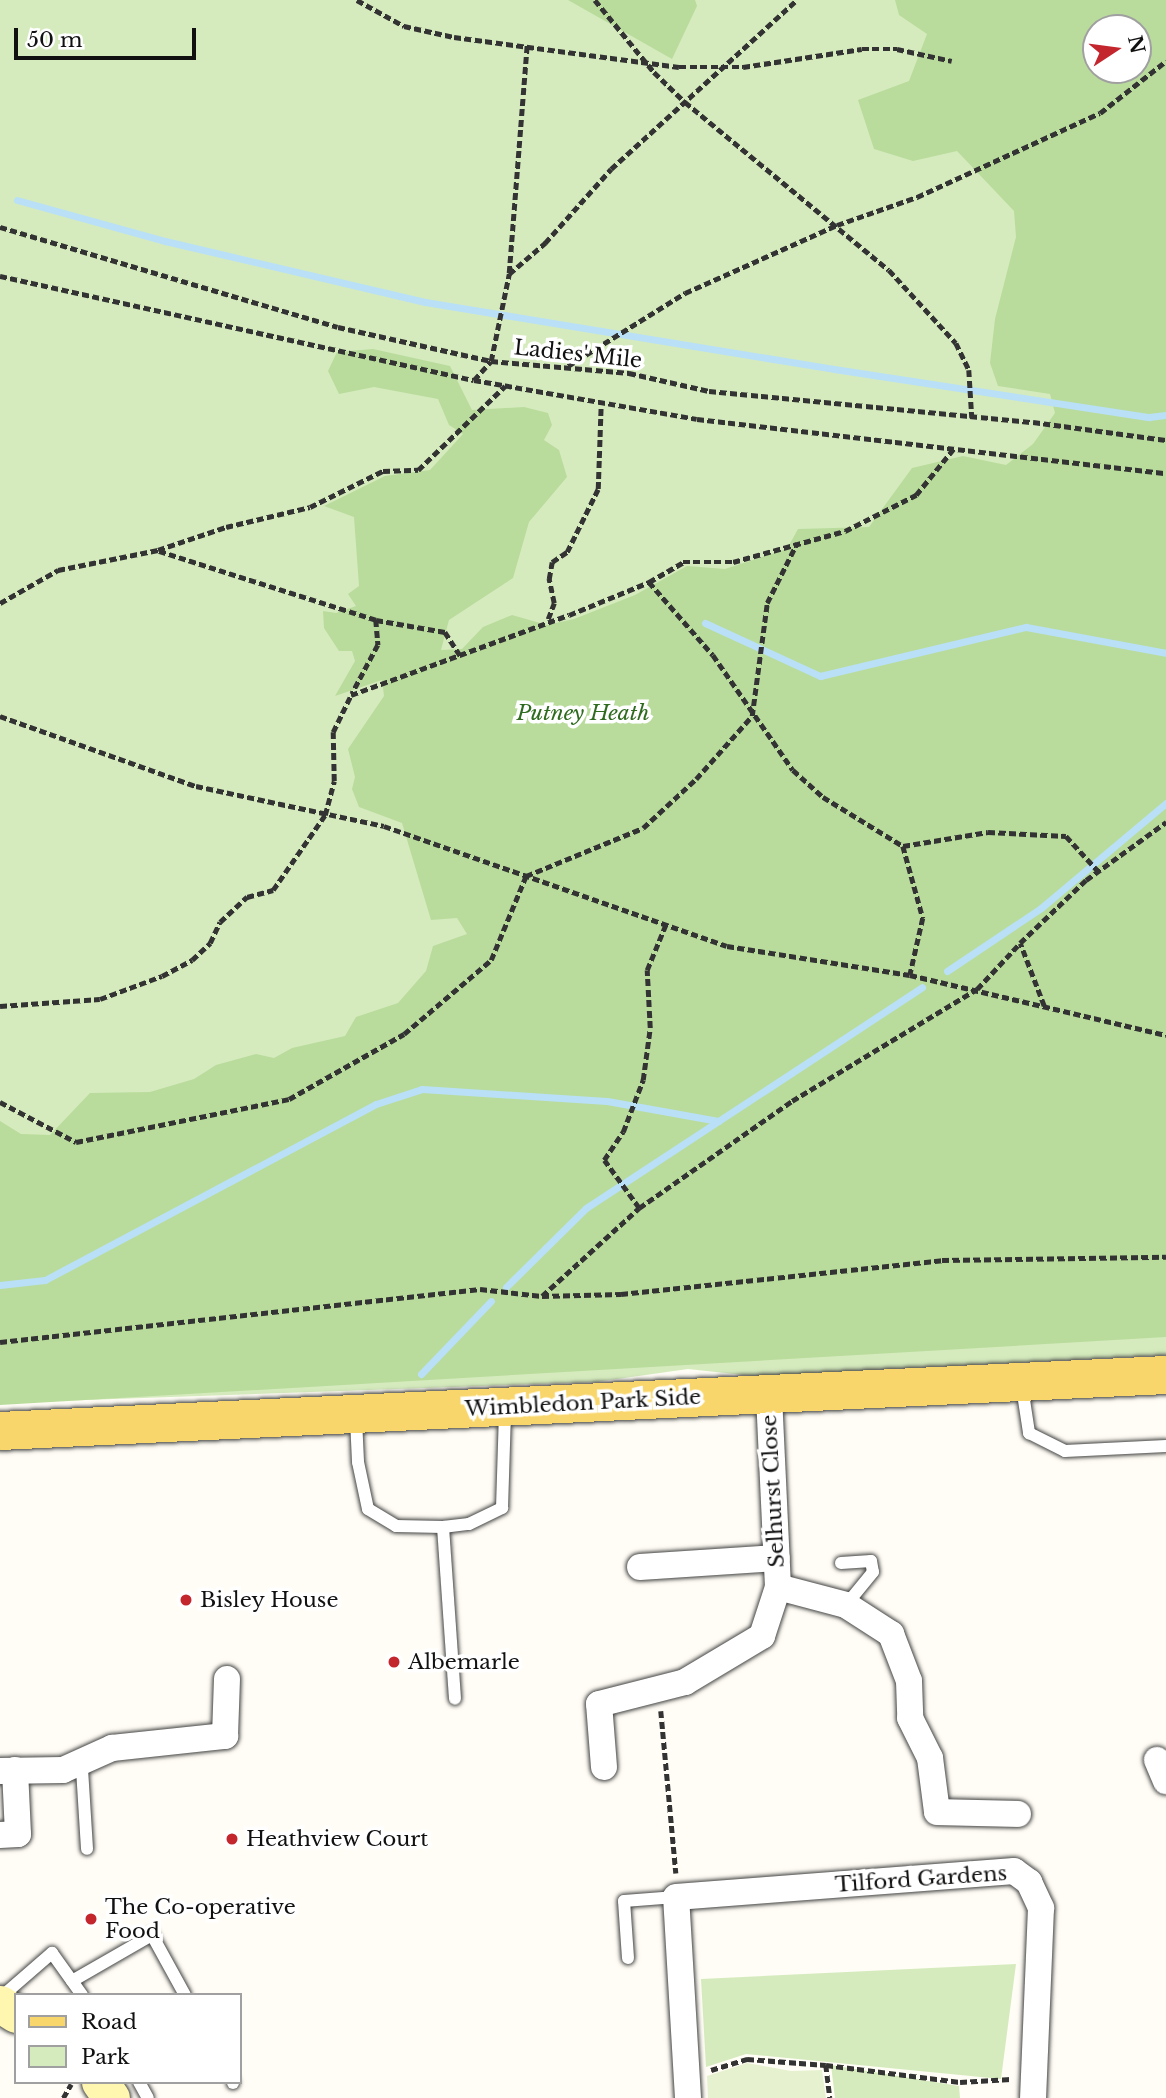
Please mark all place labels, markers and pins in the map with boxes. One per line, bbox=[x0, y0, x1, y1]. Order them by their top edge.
place label: Bisley House bbox=[200, 1587, 339, 1613]
marker: Bisley House bbox=[178, 1592, 194, 1608]
place label: Albemarle bbox=[408, 1649, 520, 1675]
marker: Albemarle bbox=[386, 1654, 402, 1670]
place label: Heathview Court bbox=[246, 1826, 429, 1852]
marker: Heathview Court bbox=[224, 1831, 240, 1847]
place label: The Co-operative Food bbox=[105, 1894, 296, 1944]
marker: The Co-operative Food bbox=[83, 1911, 99, 1927]

